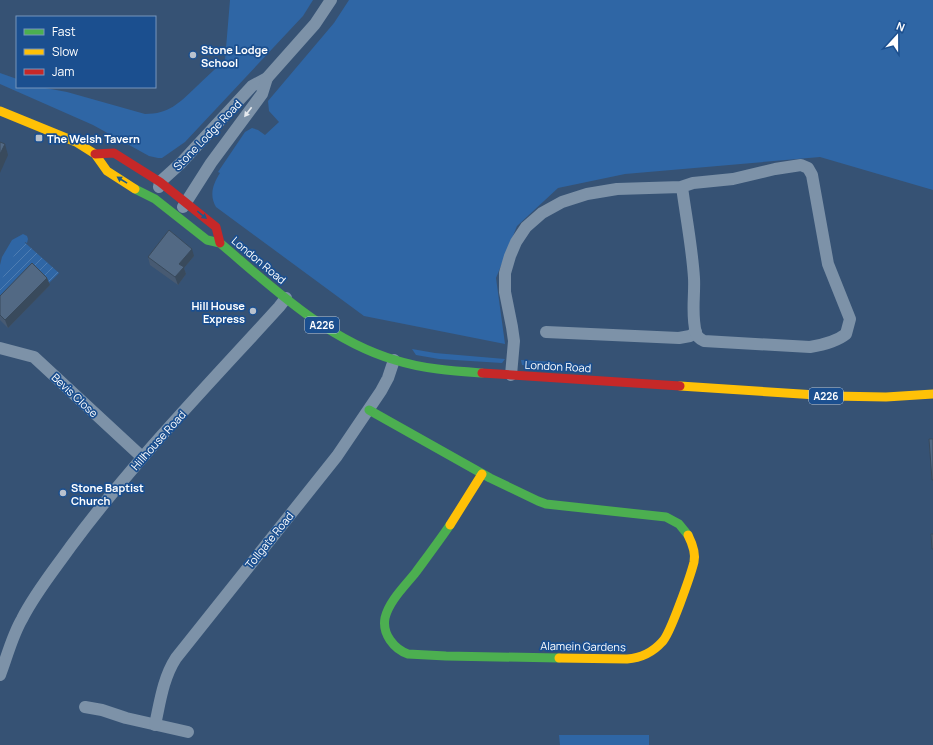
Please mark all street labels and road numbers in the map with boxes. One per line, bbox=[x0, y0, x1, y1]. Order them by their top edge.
street label: Stone Lodge Road bbox=[169, 97, 245, 173]
street label: London Road bbox=[229, 233, 289, 287]
road number: A226 bbox=[305, 317, 339, 333]
street label: London Road bbox=[524, 357, 592, 375]
street label: Bevis Close bbox=[49, 370, 102, 421]
road number: A226 bbox=[809, 388, 843, 404]
street label: Hillhouse Road bbox=[127, 407, 189, 473]
street label: Tollgate Road bbox=[242, 509, 296, 571]
street label: Alamein Gardens bbox=[540, 638, 626, 654]

